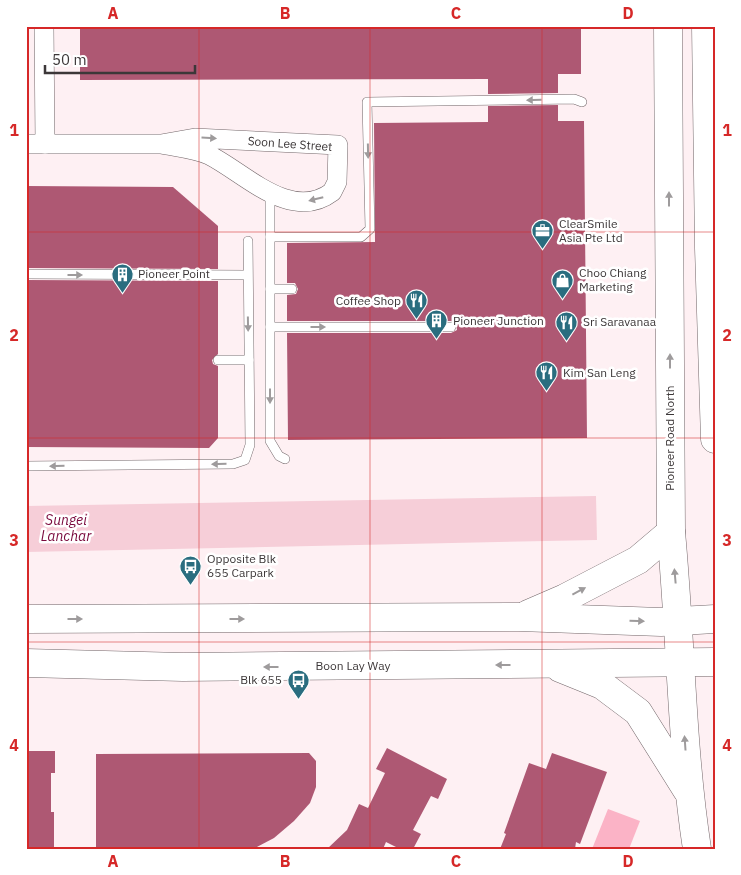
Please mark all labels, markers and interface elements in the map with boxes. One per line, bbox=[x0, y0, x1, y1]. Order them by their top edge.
text: A bbox=[108, 3, 119, 23]
text: B bbox=[280, 3, 291, 23]
text: C bbox=[451, 3, 461, 23]
text: D bbox=[622, 3, 634, 23]
scale bar bbox=[45, 42, 195, 74]
text: 50 m bbox=[52, 50, 87, 69]
one-way arrow bbox=[525, 96, 541, 104]
text: 1 bbox=[9, 120, 19, 140]
text: 1 bbox=[722, 120, 732, 140]
street label: Soon Lee Street bbox=[247, 133, 333, 154]
one-way arrow bbox=[201, 135, 217, 143]
one-way arrow bbox=[364, 143, 372, 159]
one-way arrow bbox=[665, 190, 673, 206]
one-way arrow bbox=[308, 195, 324, 203]
place label: ClearSmile Asia Pte Ltd bbox=[559, 216, 623, 245]
office icon: ClearSmile Asia Pte Ltd bbox=[531, 219, 555, 250]
building icon: Pioneer Point bbox=[110, 262, 134, 293]
place label: Choo Chiang Marketing bbox=[579, 265, 647, 294]
place label: Pioneer Point bbox=[138, 266, 210, 281]
shop icon: Choo Chiang Marketing bbox=[551, 268, 575, 299]
one-way arrow bbox=[67, 271, 83, 279]
restaurant icon: Coffee Shop bbox=[405, 289, 429, 320]
place label: Coffee Shop bbox=[336, 293, 401, 308]
building icon: Pioneer Junction bbox=[425, 309, 449, 340]
restaurant icon: Sri Saravanaa bbox=[555, 310, 579, 341]
place label: Pioneer Junction bbox=[453, 313, 544, 328]
place label: Sri Saravanaa bbox=[583, 314, 657, 329]
one-way arrow bbox=[244, 316, 252, 332]
one-way arrow bbox=[311, 323, 327, 331]
text: 2 bbox=[9, 325, 19, 345]
text: 2 bbox=[722, 325, 732, 345]
one-way arrow bbox=[666, 353, 674, 369]
restaurant icon: Kim San Leng bbox=[535, 361, 559, 392]
place label: Kim San Leng bbox=[563, 365, 636, 380]
street label: Pioneer Road North bbox=[662, 385, 677, 491]
one-way arrow bbox=[266, 388, 274, 404]
one-way arrow bbox=[211, 460, 227, 468]
one-way arrow bbox=[49, 462, 65, 470]
water label: Sungei Lanchar bbox=[41, 511, 92, 545]
text: 3 bbox=[9, 530, 19, 550]
text: 3 bbox=[722, 530, 732, 550]
place label: Opposite Blk 655 Carpark bbox=[207, 551, 277, 580]
bus stop icon: Opposite Blk 655 Carpark bbox=[179, 554, 203, 585]
one-way arrow bbox=[671, 568, 679, 584]
one-way arrow bbox=[572, 587, 586, 595]
one-way arrow bbox=[67, 615, 83, 623]
one-way arrow bbox=[230, 615, 246, 623]
one-way arrow bbox=[629, 617, 645, 625]
street label: Boon Lay Way bbox=[315, 658, 391, 673]
one-way arrow bbox=[495, 661, 511, 669]
one-way arrow bbox=[263, 663, 279, 671]
bus stop icon: Blk 655 bbox=[286, 668, 310, 699]
place label: Blk 655 bbox=[240, 672, 282, 687]
text: 4 bbox=[9, 735, 19, 755]
one-way arrow bbox=[681, 735, 689, 751]
text: 4 bbox=[722, 735, 732, 755]
text: A bbox=[108, 851, 119, 871]
text: B bbox=[280, 851, 291, 871]
text: C bbox=[451, 851, 461, 871]
text: D bbox=[622, 851, 634, 871]

